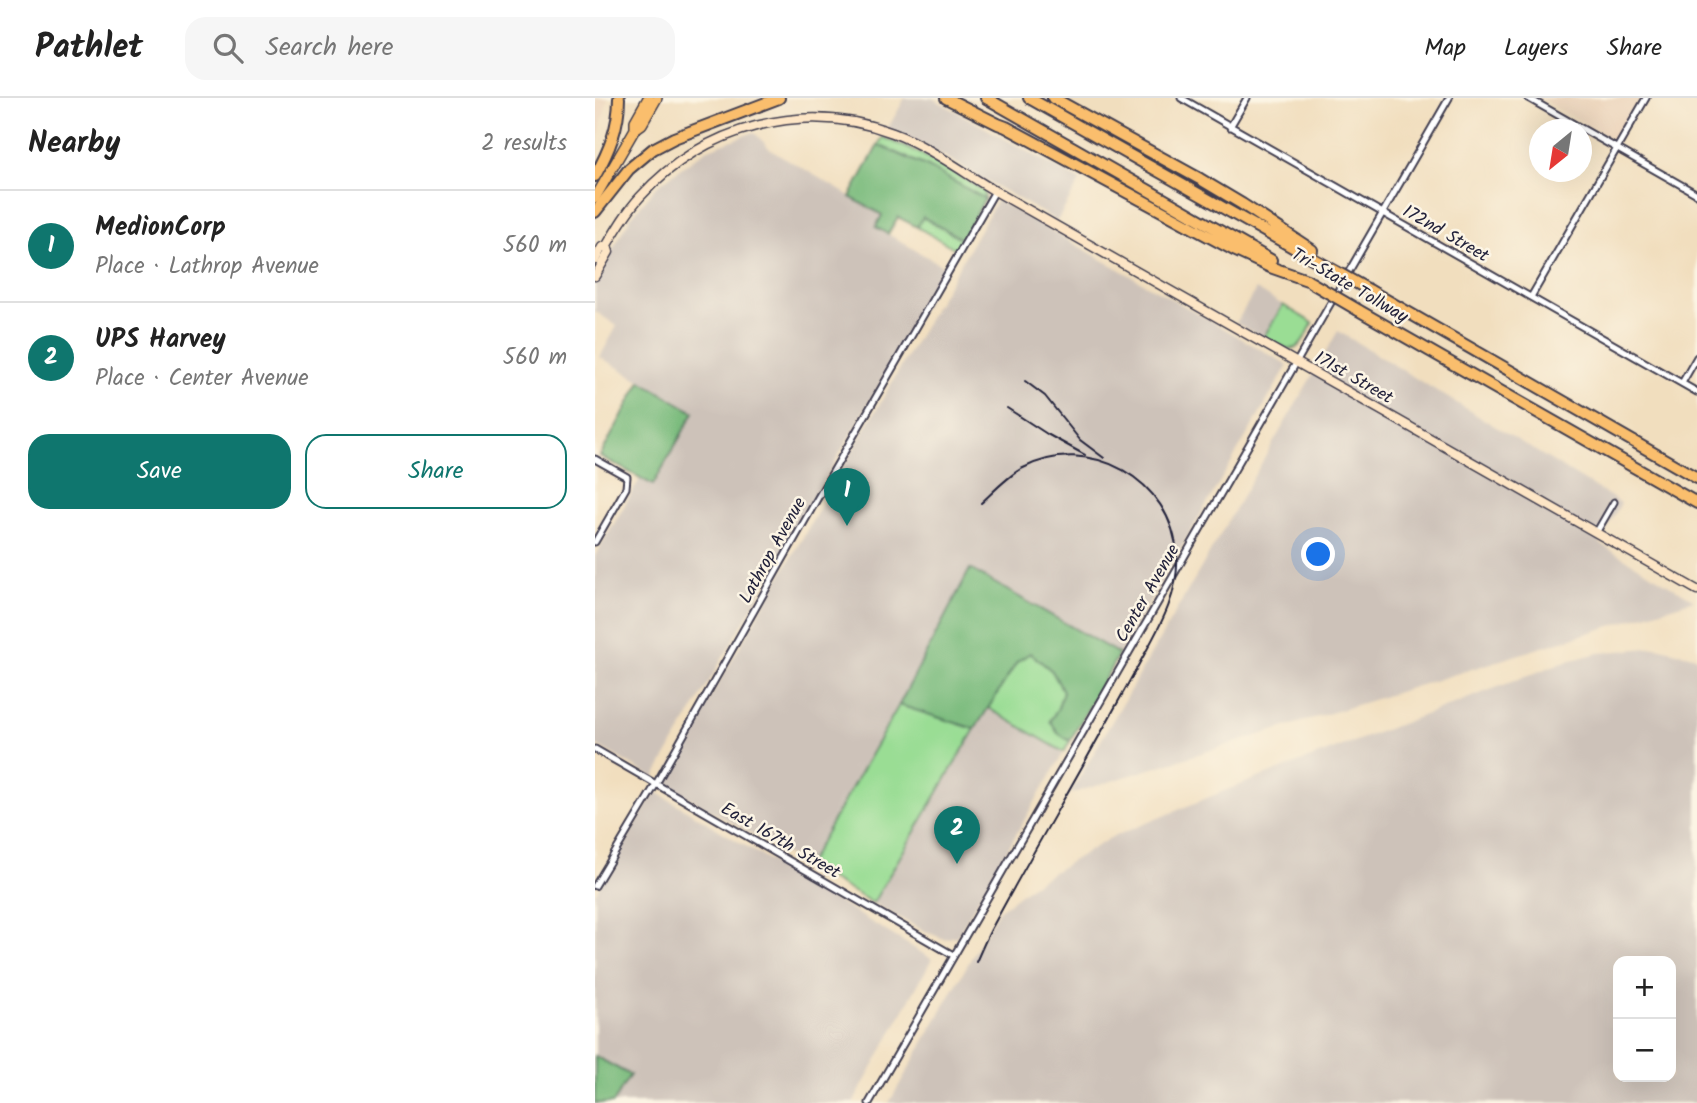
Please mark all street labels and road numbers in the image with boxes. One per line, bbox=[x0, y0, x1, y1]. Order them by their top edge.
street label: 172nd Street bbox=[1396, 198, 1495, 271]
street label: Tri-State Tollway bbox=[1285, 241, 1414, 332]
street label: 171st Street bbox=[1308, 344, 1399, 413]
street label: Lathrop Avenue bbox=[732, 492, 815, 609]
street label: Center Avenue bbox=[1108, 539, 1188, 649]
street label: East 167th Street bbox=[715, 795, 847, 888]

